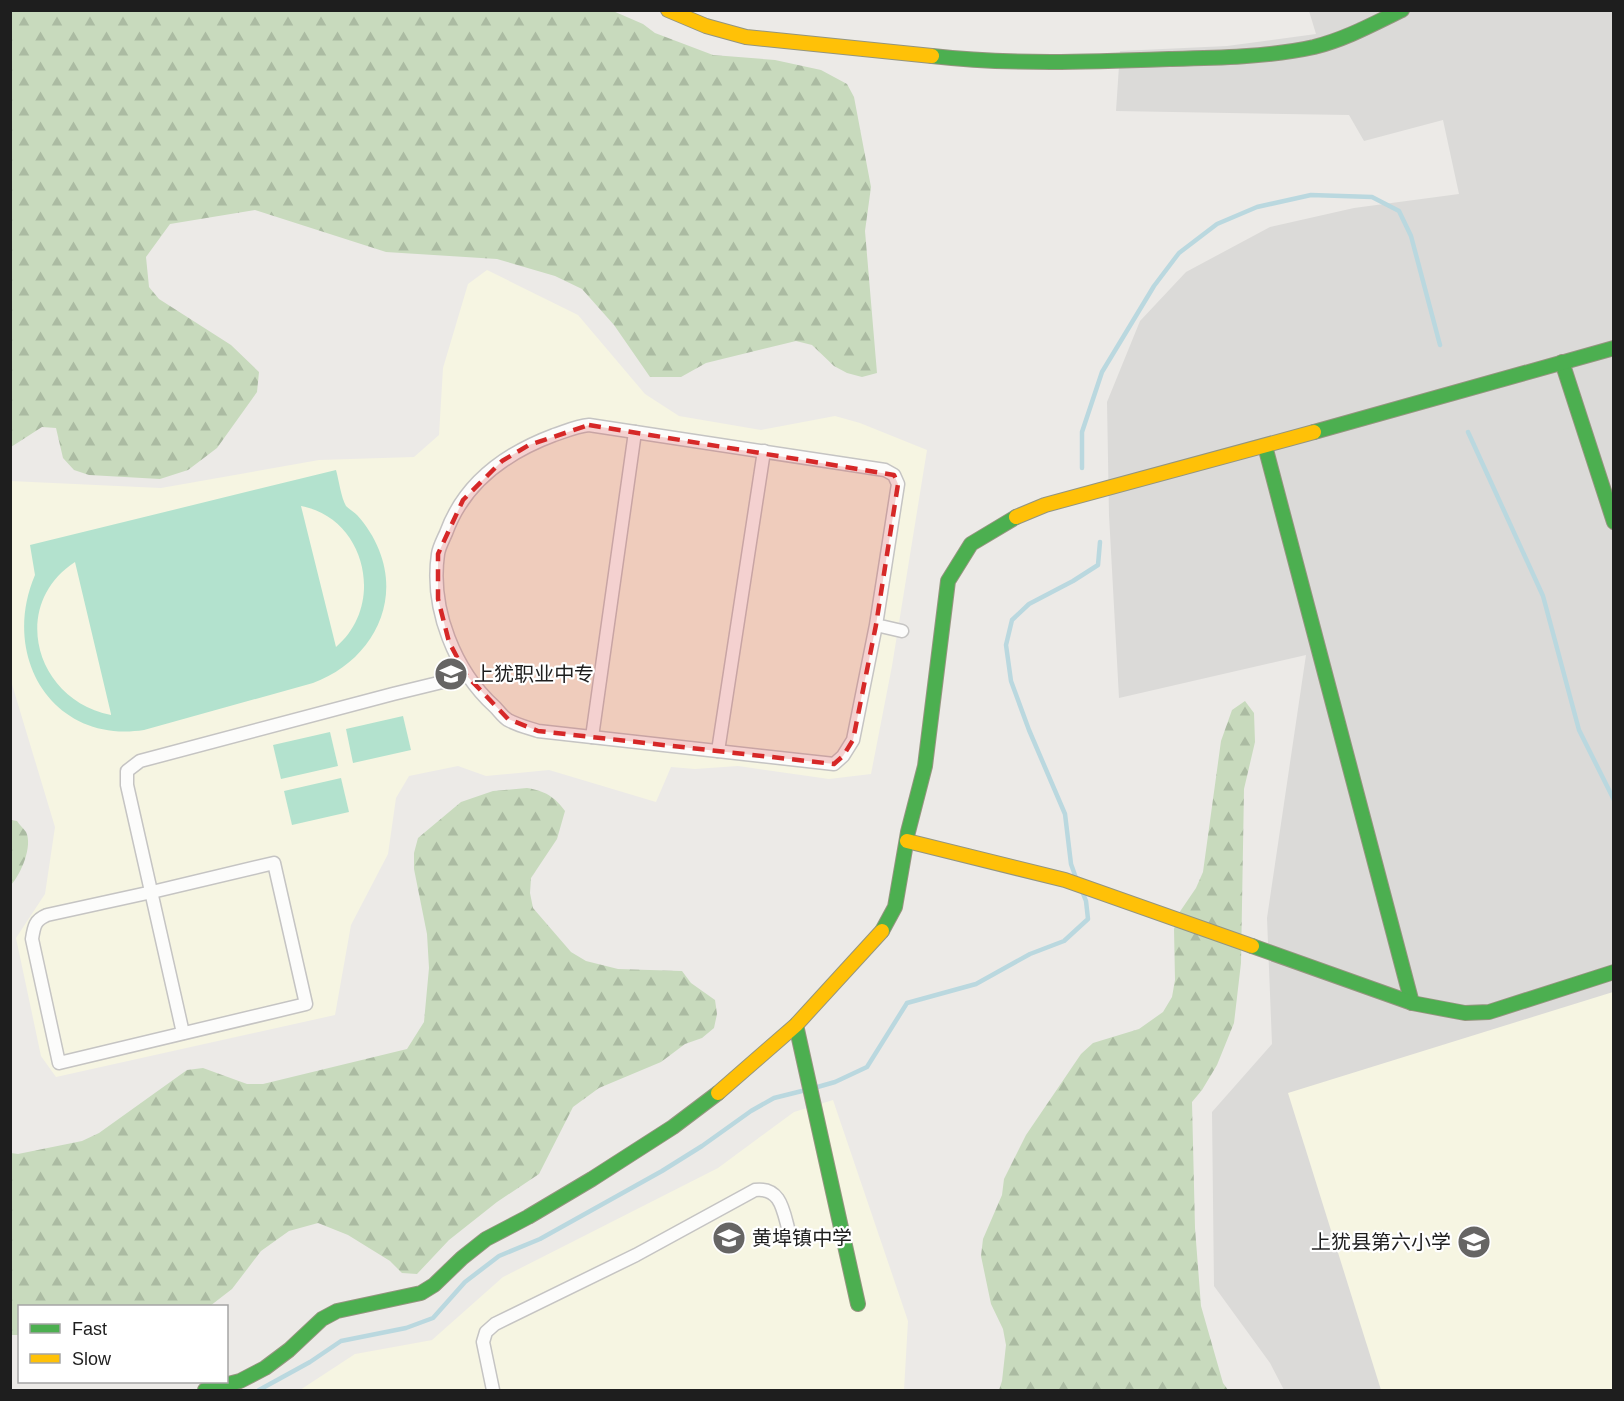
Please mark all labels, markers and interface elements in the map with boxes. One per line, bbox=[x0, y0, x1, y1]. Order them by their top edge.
school or university icon: 上犹职业中专 bbox=[433, 656, 469, 692]
place label: 上犹职业中专 bbox=[474, 663, 594, 685]
school or university icon: 黄埠镇中学 bbox=[711, 1220, 747, 1256]
school or university icon: 上犹县第六小学 bbox=[1456, 1224, 1492, 1260]
place label: 黄埠镇中学 bbox=[752, 1227, 852, 1249]
place label: 上犹县第六小学 bbox=[1311, 1231, 1451, 1253]
legend bbox=[18, 1305, 228, 1383]
text: Fast bbox=[72, 1319, 107, 1339]
text: Slow bbox=[72, 1349, 112, 1369]

